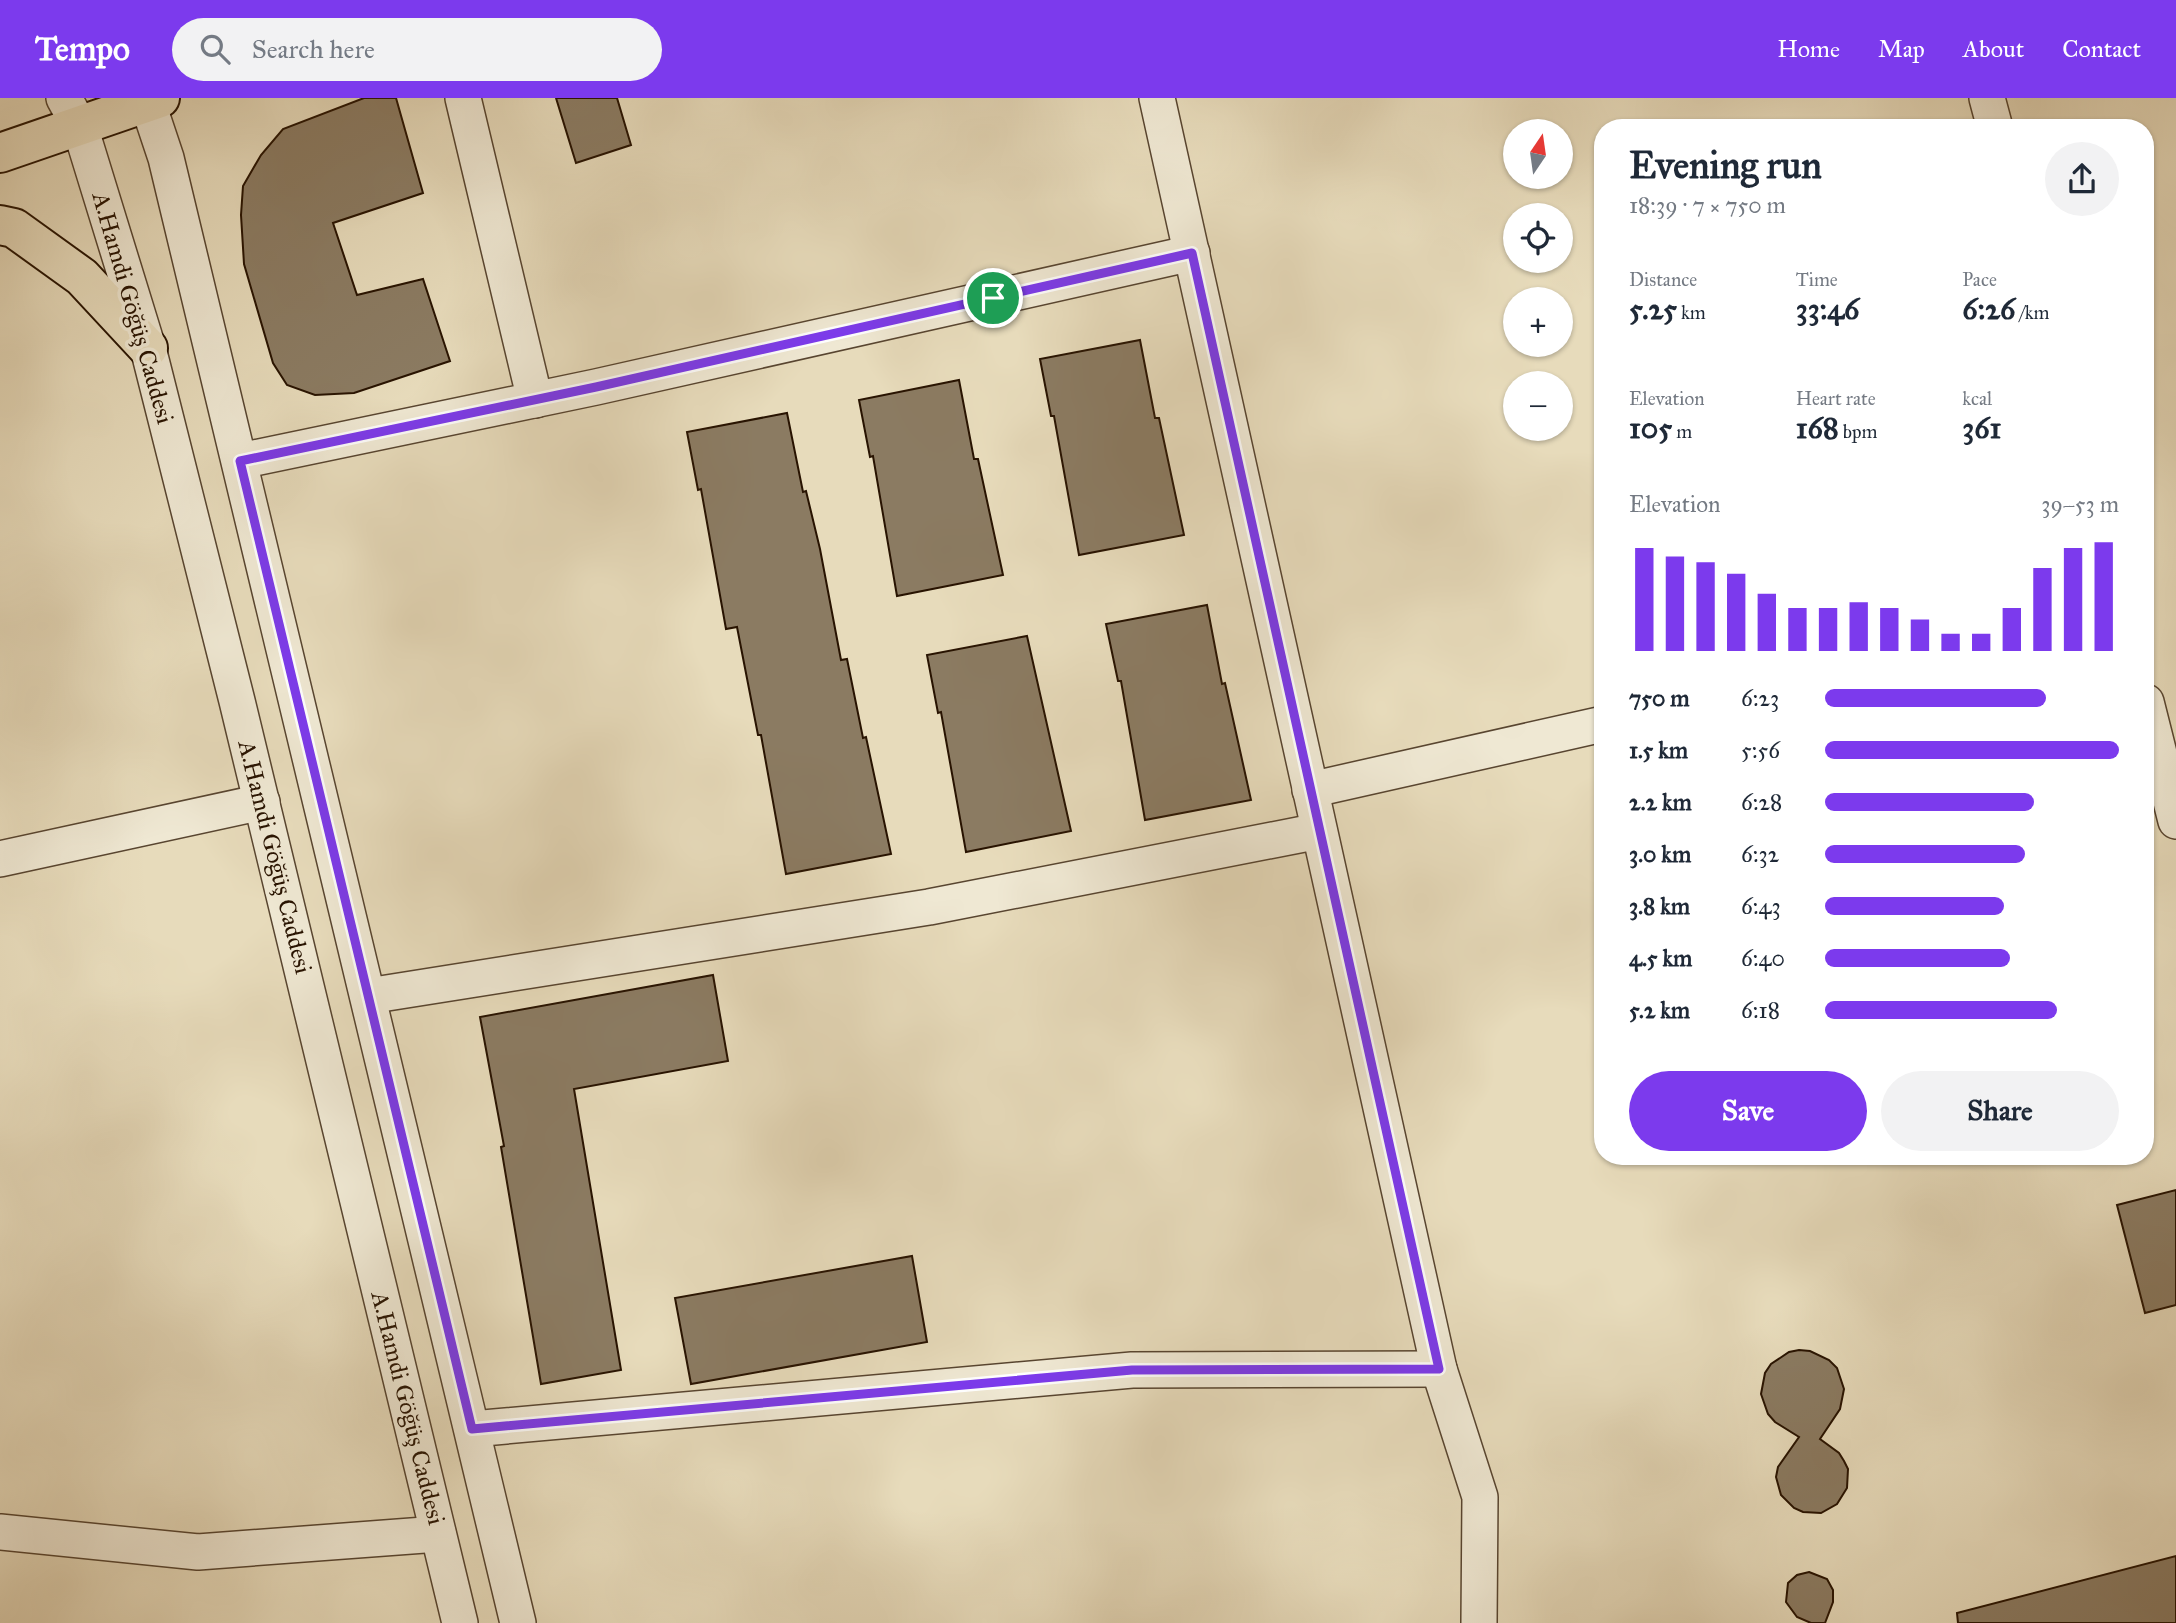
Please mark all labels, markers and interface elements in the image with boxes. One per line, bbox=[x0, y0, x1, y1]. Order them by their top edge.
search box bbox=[172, 18, 662, 81]
text: Tempo bbox=[35, 29, 130, 69]
icon: search bbox=[196, 30, 234, 68]
text: Search here bbox=[252, 33, 375, 65]
text: Home bbox=[1777, 34, 1840, 64]
text: Map bbox=[1878, 34, 1925, 64]
text: About bbox=[1963, 34, 2024, 64]
text: Contact bbox=[2062, 34, 2141, 64]
north arrow bbox=[1503, 119, 1573, 189]
map controls bbox=[1503, 119, 1573, 441]
text: Evening run bbox=[1629, 142, 1822, 188]
button: share bbox=[2045, 142, 2119, 216]
street label: A.Hamdi Göğüş Caddesi bbox=[85, 188, 181, 428]
text: 18:39 · 7 × 750 m bbox=[1629, 191, 1786, 219]
button: locate bbox=[1503, 203, 1573, 273]
pin bbox=[963, 268, 1023, 328]
text: Distance bbox=[1629, 268, 1697, 291]
text: Time bbox=[1796, 268, 1838, 291]
text: Pace bbox=[1962, 268, 1997, 291]
icon: arrive bbox=[974, 279, 1012, 317]
button: + bbox=[1503, 287, 1573, 357]
text: 5.25 bbox=[1629, 291, 1677, 327]
text: 33:46 bbox=[1796, 291, 1859, 327]
text: 6:26 bbox=[1962, 291, 2015, 327]
text: km bbox=[1677, 301, 1706, 324]
text: /km bbox=[2015, 301, 2049, 324]
button: − bbox=[1503, 371, 1573, 441]
text: Elevation bbox=[1629, 387, 1704, 410]
text: Heart rate bbox=[1796, 387, 1876, 410]
text: kcal bbox=[1962, 387, 1992, 410]
text: 105 bbox=[1629, 410, 1672, 446]
text: 168 bbox=[1796, 410, 1839, 446]
text: 361 bbox=[1962, 410, 2001, 446]
text: m bbox=[1672, 420, 1692, 443]
text: bpm bbox=[1839, 420, 1877, 443]
text: Elevation bbox=[1629, 490, 1720, 518]
text: 39–53 m bbox=[2041, 490, 2119, 518]
text: 750 m bbox=[1629, 684, 1690, 712]
text: 6:23 bbox=[1741, 684, 1779, 712]
street label: A.Hamdi Göğüş Caddesi bbox=[231, 736, 319, 977]
text: 1.5 km bbox=[1629, 736, 1688, 764]
text: 5:56 bbox=[1741, 736, 1780, 764]
text: 2.2 km bbox=[1629, 788, 1692, 816]
text: 6:28 bbox=[1741, 788, 1782, 816]
text: 3.0 km bbox=[1629, 840, 1691, 868]
text: 6:32 bbox=[1741, 840, 1779, 868]
text: 3.8 km bbox=[1629, 892, 1690, 920]
text: 6:43 bbox=[1741, 892, 1781, 920]
text: 4.5 km bbox=[1629, 944, 1692, 972]
text: 6:40 bbox=[1741, 944, 1785, 972]
text: 5.2 km bbox=[1629, 996, 1690, 1024]
text: 6:18 bbox=[1741, 996, 1780, 1024]
button: Save bbox=[1629, 1071, 1867, 1151]
button: Share bbox=[1881, 1071, 2119, 1151]
street label: A.Hamdi Göğüş Caddesi bbox=[364, 1287, 452, 1528]

